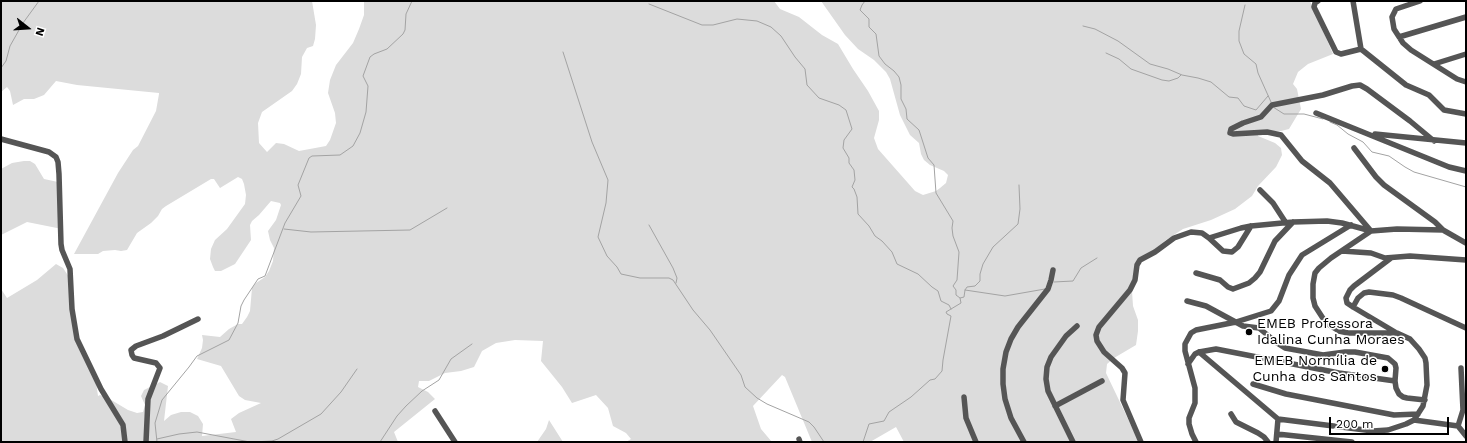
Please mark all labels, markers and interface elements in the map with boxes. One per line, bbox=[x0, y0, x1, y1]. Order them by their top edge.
north arrow bbox=[8, 8, 48, 48]
text: N bbox=[33, 26, 47, 37]
place label: EMEB Professora Idalina Cunha Moraes bbox=[1257, 316, 1405, 348]
marker: EMEB Professora Idalina Cunha Moraes bbox=[1244, 327, 1254, 337]
place label: EMEB Normília de Cunha dos Santos bbox=[1252, 353, 1377, 386]
marker: EMEB Normília de Cunha dos Santos bbox=[1380, 364, 1390, 374]
scale bar bbox=[1331, 409, 1451, 435]
text: 200 m bbox=[1336, 417, 1373, 431]

